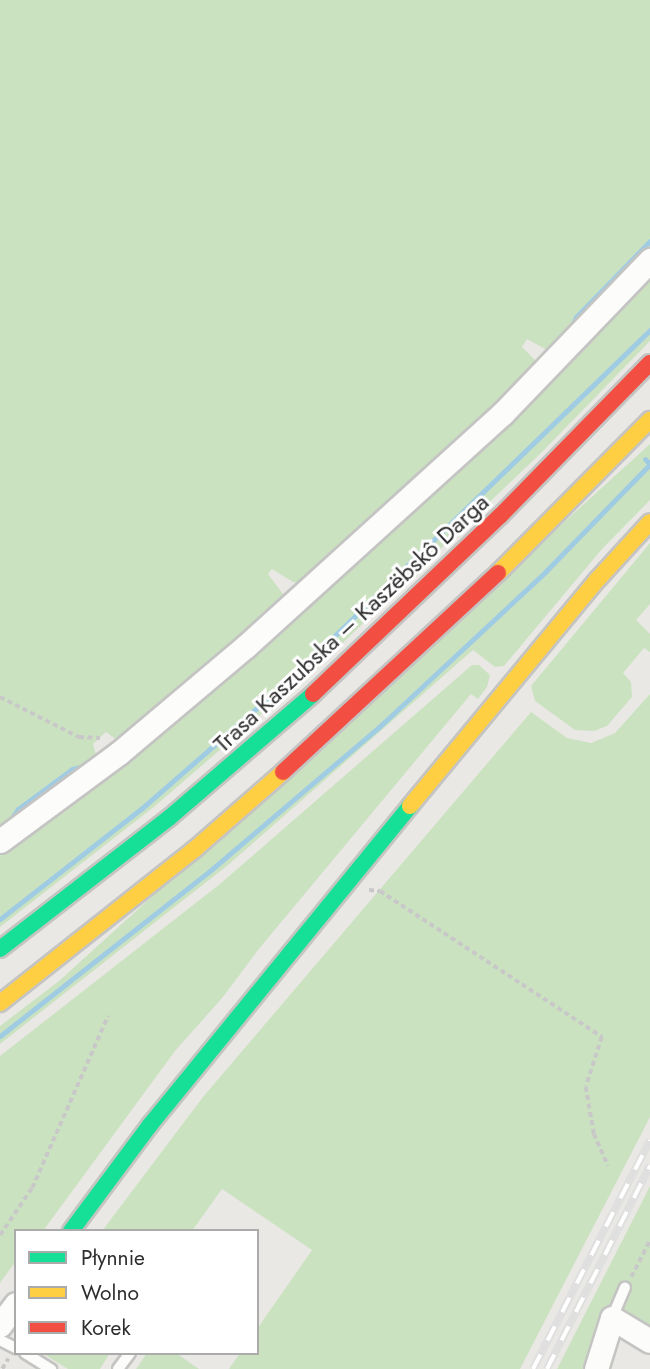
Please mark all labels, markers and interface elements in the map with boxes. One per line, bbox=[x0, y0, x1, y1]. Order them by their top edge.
street label: Trasa Kaszubska – Kaszëbskô Darga bbox=[207, 488, 495, 758]
legend bbox=[14, 1229, 259, 1355]
text: Płynnie bbox=[81, 1243, 145, 1273]
text: Wolno bbox=[81, 1278, 139, 1308]
text: Korek bbox=[81, 1313, 131, 1343]

